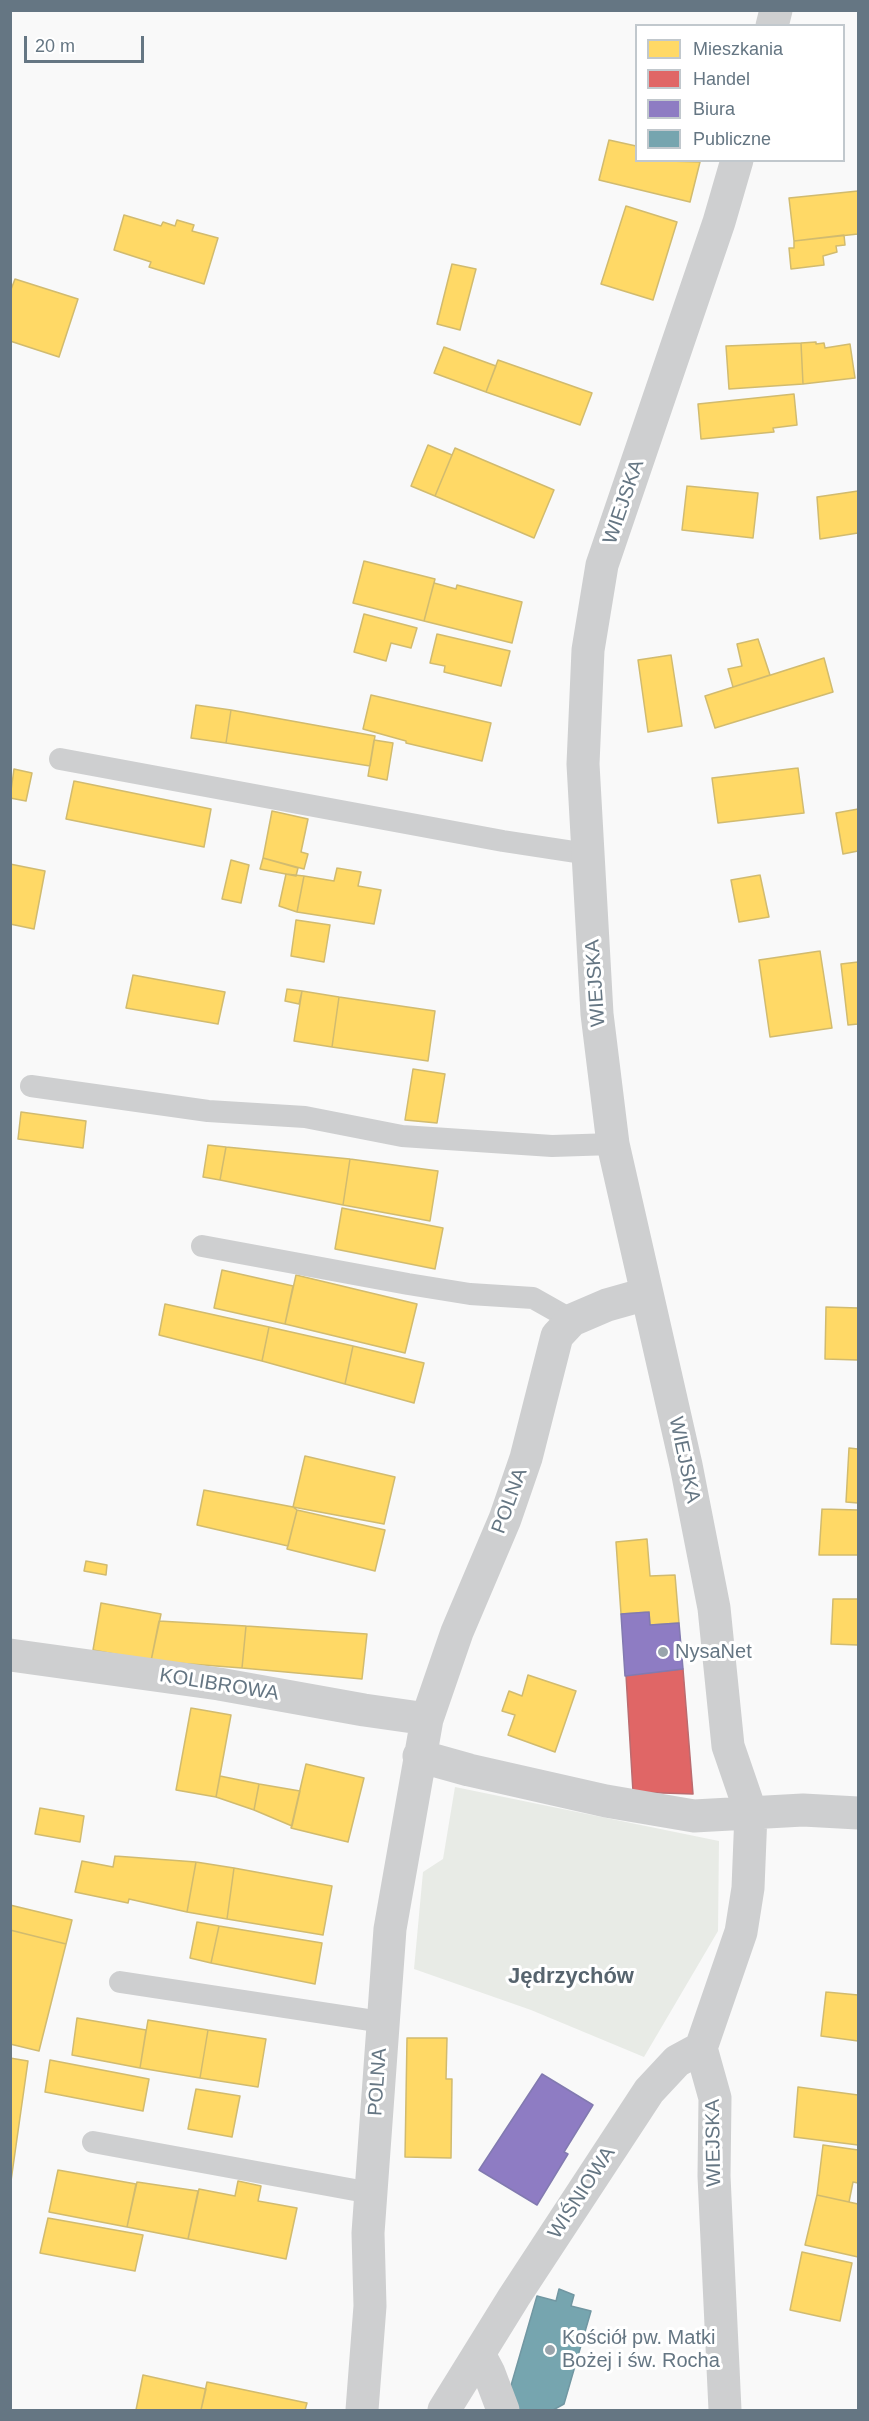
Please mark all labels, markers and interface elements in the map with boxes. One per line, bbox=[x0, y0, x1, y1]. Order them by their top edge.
scale bar bbox=[27, 24, 147, 62]
legend bbox=[635, 24, 845, 162]
text: 20 m bbox=[35, 36, 75, 56]
text: Mieszkania bbox=[693, 39, 783, 59]
text: Handel bbox=[693, 69, 750, 89]
text: Biura bbox=[693, 99, 735, 119]
text: Publiczne bbox=[693, 129, 771, 149]
street label: WIEJSKA bbox=[598, 457, 650, 547]
street label: WIEJSKA bbox=[581, 938, 611, 1028]
street label: WIEJSKA bbox=[663, 1415, 705, 1505]
street label: POLNA bbox=[487, 1465, 533, 1537]
place label: NysaNet bbox=[675, 1640, 752, 1664]
marker: NysaNet bbox=[656, 1645, 670, 1659]
street label: KOLIBROWA bbox=[158, 1664, 280, 1706]
district label: Jędrzychów bbox=[508, 1964, 634, 1990]
street label: POLNA bbox=[364, 2047, 392, 2117]
street label: WIEJSKA bbox=[701, 2099, 727, 2187]
street label: WIŚNIOWA bbox=[543, 2143, 621, 2243]
place label: Kościół pw. Matki Bożej i św. Rocha bbox=[562, 2326, 720, 2373]
marker: Kościół pw. Matki Bożej i św. Rocha bbox=[543, 2343, 557, 2357]

